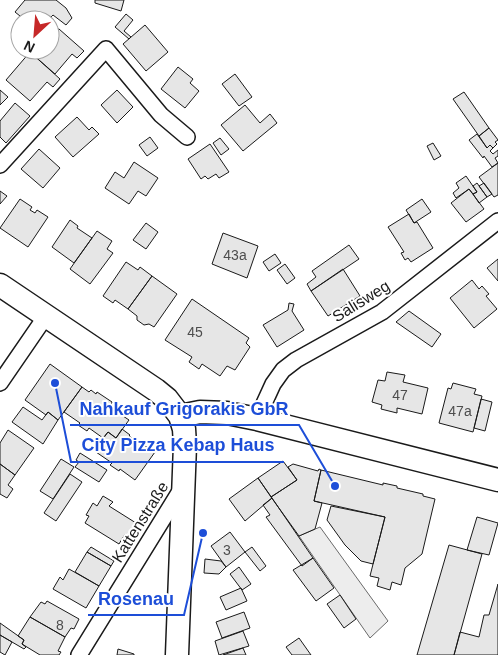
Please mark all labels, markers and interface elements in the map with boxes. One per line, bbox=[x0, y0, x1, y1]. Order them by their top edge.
north arrow bbox=[10, 10, 60, 60]
text: N bbox=[21, 37, 37, 56]
house number: 43a bbox=[223, 247, 247, 263]
street label: Salisweg bbox=[329, 277, 393, 325]
house number: 45 bbox=[187, 324, 203, 340]
house number: 47 bbox=[392, 387, 408, 403]
callout: Nahkauf Grigorakis GbR bbox=[70, 392, 299, 425]
text: Nahkauf Grigorakis GbR bbox=[79, 399, 289, 419]
house number: 47a bbox=[448, 403, 472, 419]
callout: City Pizza Kebap Haus bbox=[71, 429, 284, 462]
text: City Pizza Kebap Haus bbox=[81, 435, 275, 455]
street label: Kattenstraße bbox=[109, 479, 172, 565]
house number: 3 bbox=[223, 542, 231, 558]
callout: Rosenau bbox=[88, 582, 184, 615]
text: Rosenau bbox=[98, 589, 174, 609]
house number: 8 bbox=[56, 617, 64, 633]

